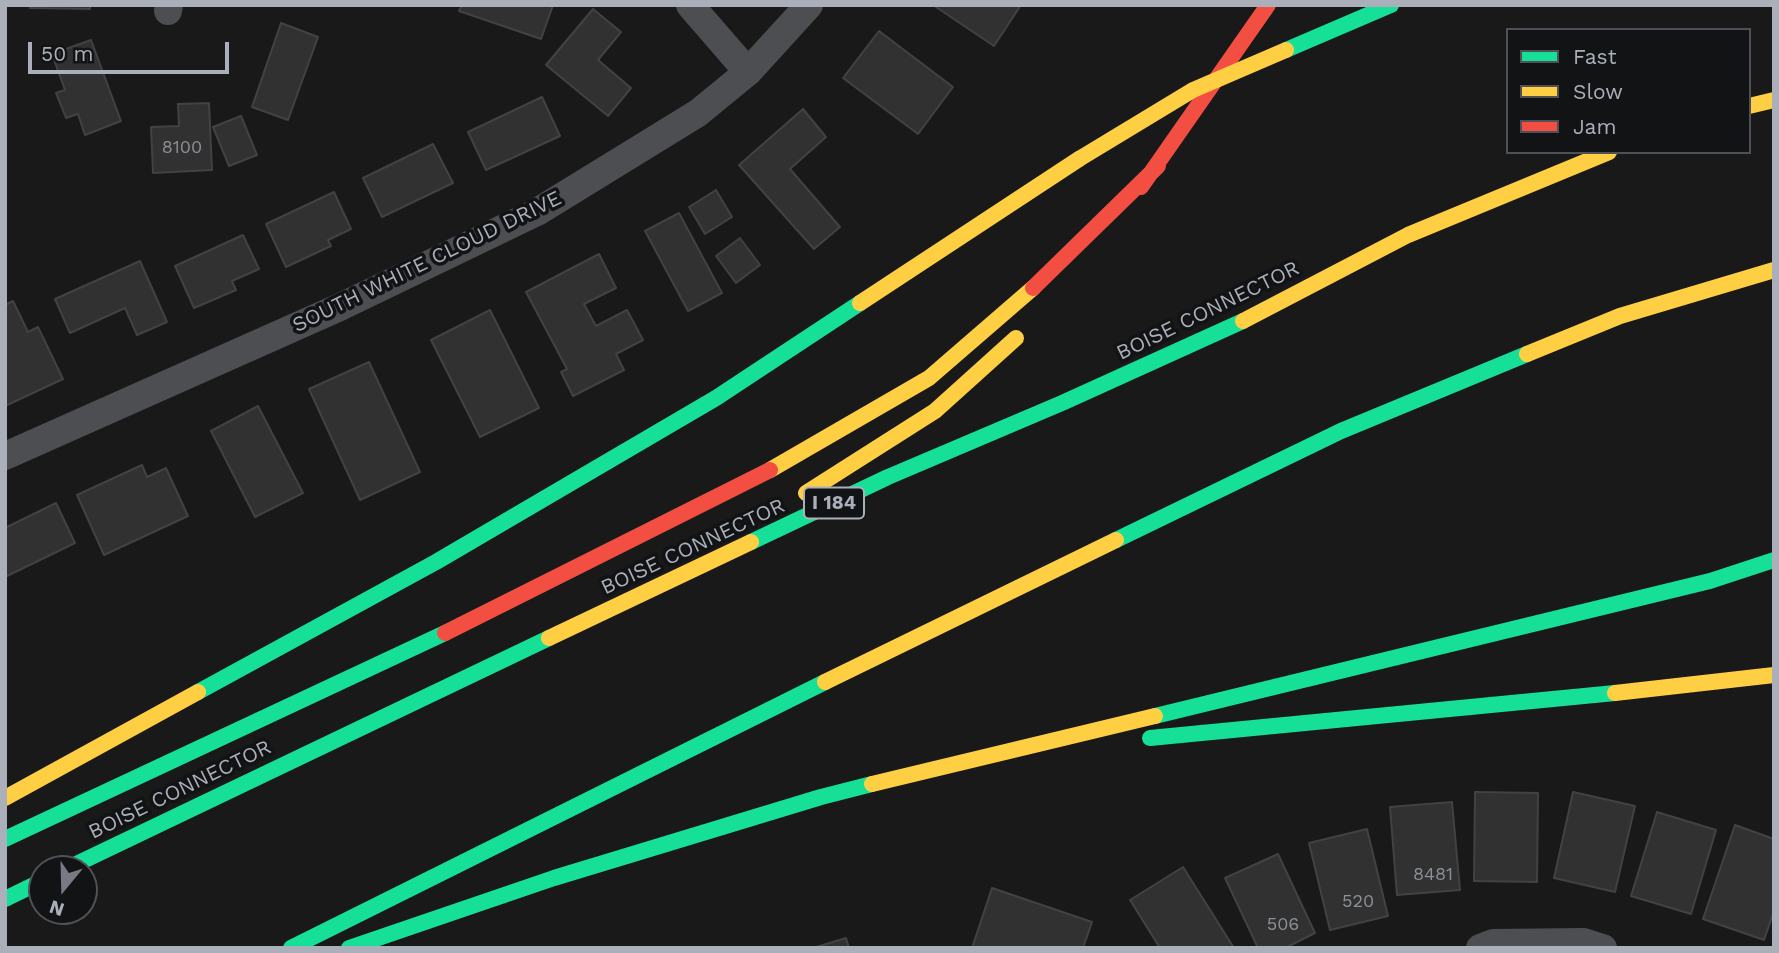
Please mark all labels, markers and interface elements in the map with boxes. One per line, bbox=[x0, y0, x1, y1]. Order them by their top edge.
scale bar bbox=[32, 28, 233, 72]
legend bbox=[1506, 28, 1751, 154]
text: 50 m bbox=[41, 41, 93, 66]
text: Fast bbox=[1573, 44, 1617, 69]
text: Slow bbox=[1573, 79, 1623, 104]
text: Jam bbox=[1573, 114, 1616, 139]
house number: 8100 bbox=[162, 137, 202, 159]
street label: SOUTH WHITE CLOUD DRIVE bbox=[288, 186, 566, 338]
street label: BOISE CONNECTOR bbox=[1113, 256, 1303, 366]
road number: I 184 bbox=[804, 488, 864, 518]
street label: BOISE CONNECTOR bbox=[597, 493, 789, 601]
street label: BOISE CONNECTOR bbox=[85, 735, 275, 845]
north arrow bbox=[28, 855, 98, 925]
house number: 8481 bbox=[1413, 864, 1453, 886]
house number: 520 bbox=[1342, 891, 1374, 913]
text: N bbox=[46, 895, 67, 922]
house number: 506 bbox=[1267, 914, 1299, 936]

